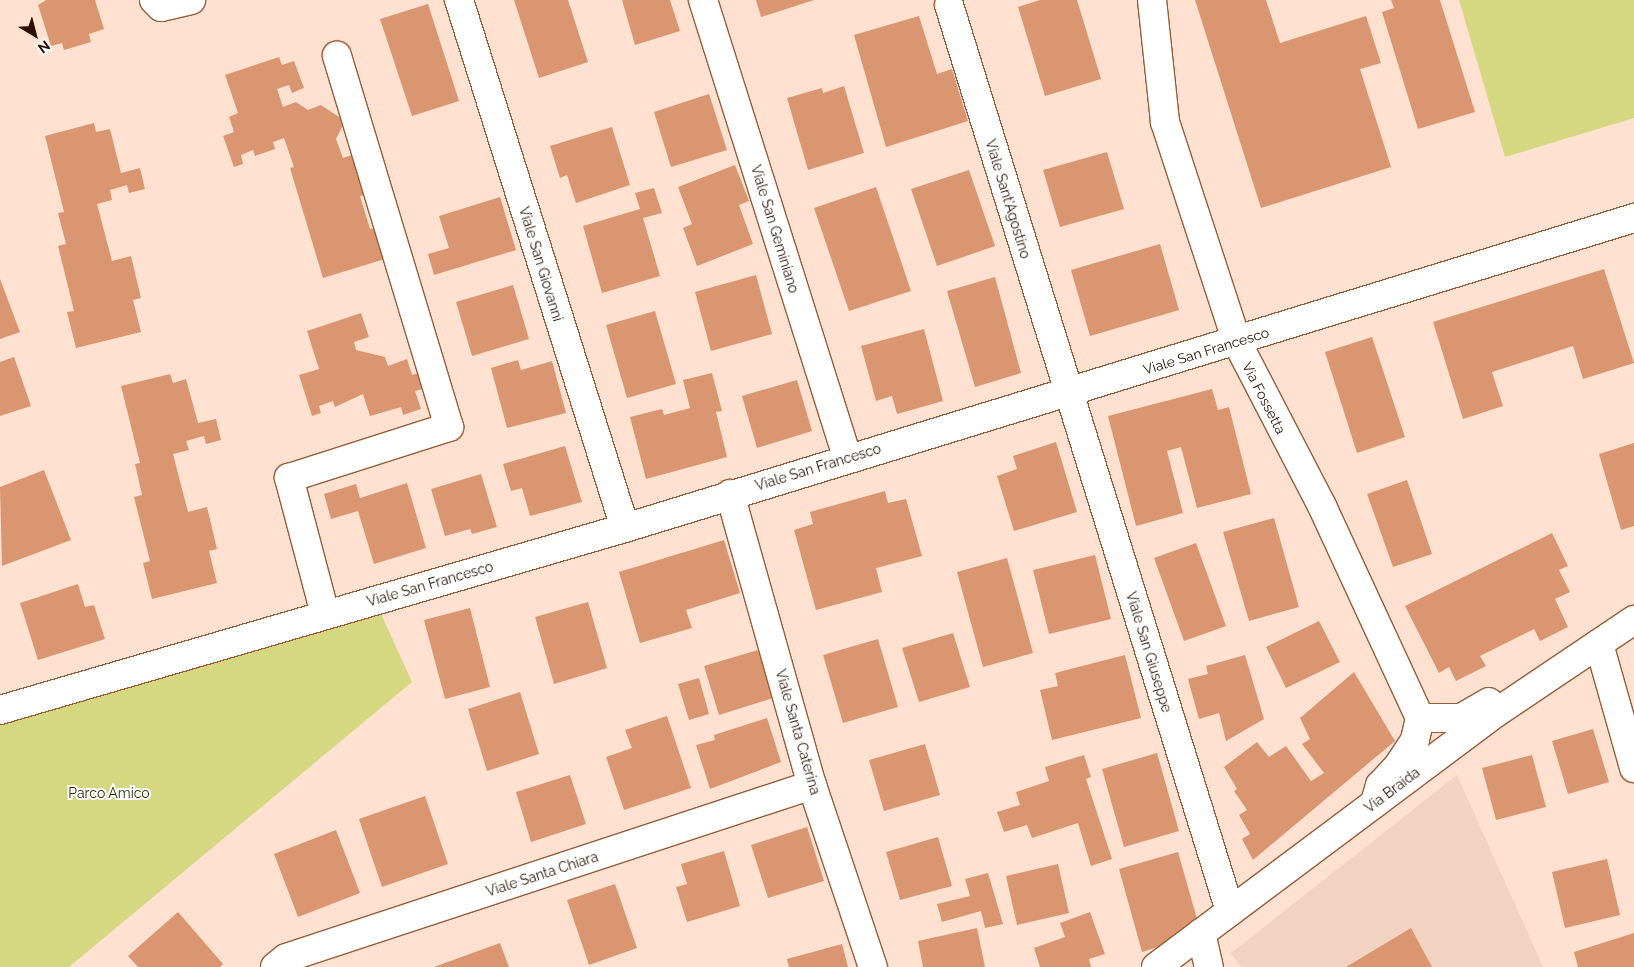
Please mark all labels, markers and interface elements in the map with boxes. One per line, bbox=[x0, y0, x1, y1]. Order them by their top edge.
north arrow bbox=[10, 10, 60, 60]
text: N bbox=[35, 37, 53, 57]
street label: Viale Sant'Agostino bbox=[982, 137, 1034, 261]
street label: Viale San Geminiano bbox=[748, 163, 802, 295]
street label: Viale San Giovanni bbox=[516, 205, 566, 323]
street label: Viale San Francesco bbox=[1141, 324, 1271, 378]
street label: Via Fossetta bbox=[1239, 359, 1289, 437]
street label: Viale San Francesco bbox=[753, 440, 883, 494]
street label: Viale San Francesco bbox=[365, 558, 495, 610]
street label: Viale San Giuseppe bbox=[1123, 590, 1175, 714]
street label: Viale Santa Caterina bbox=[772, 667, 824, 797]
street label: Via Braida bbox=[1361, 764, 1423, 816]
park label: Parco Amico bbox=[68, 785, 150, 801]
street label: Viale Santa Chiara bbox=[484, 848, 600, 900]

